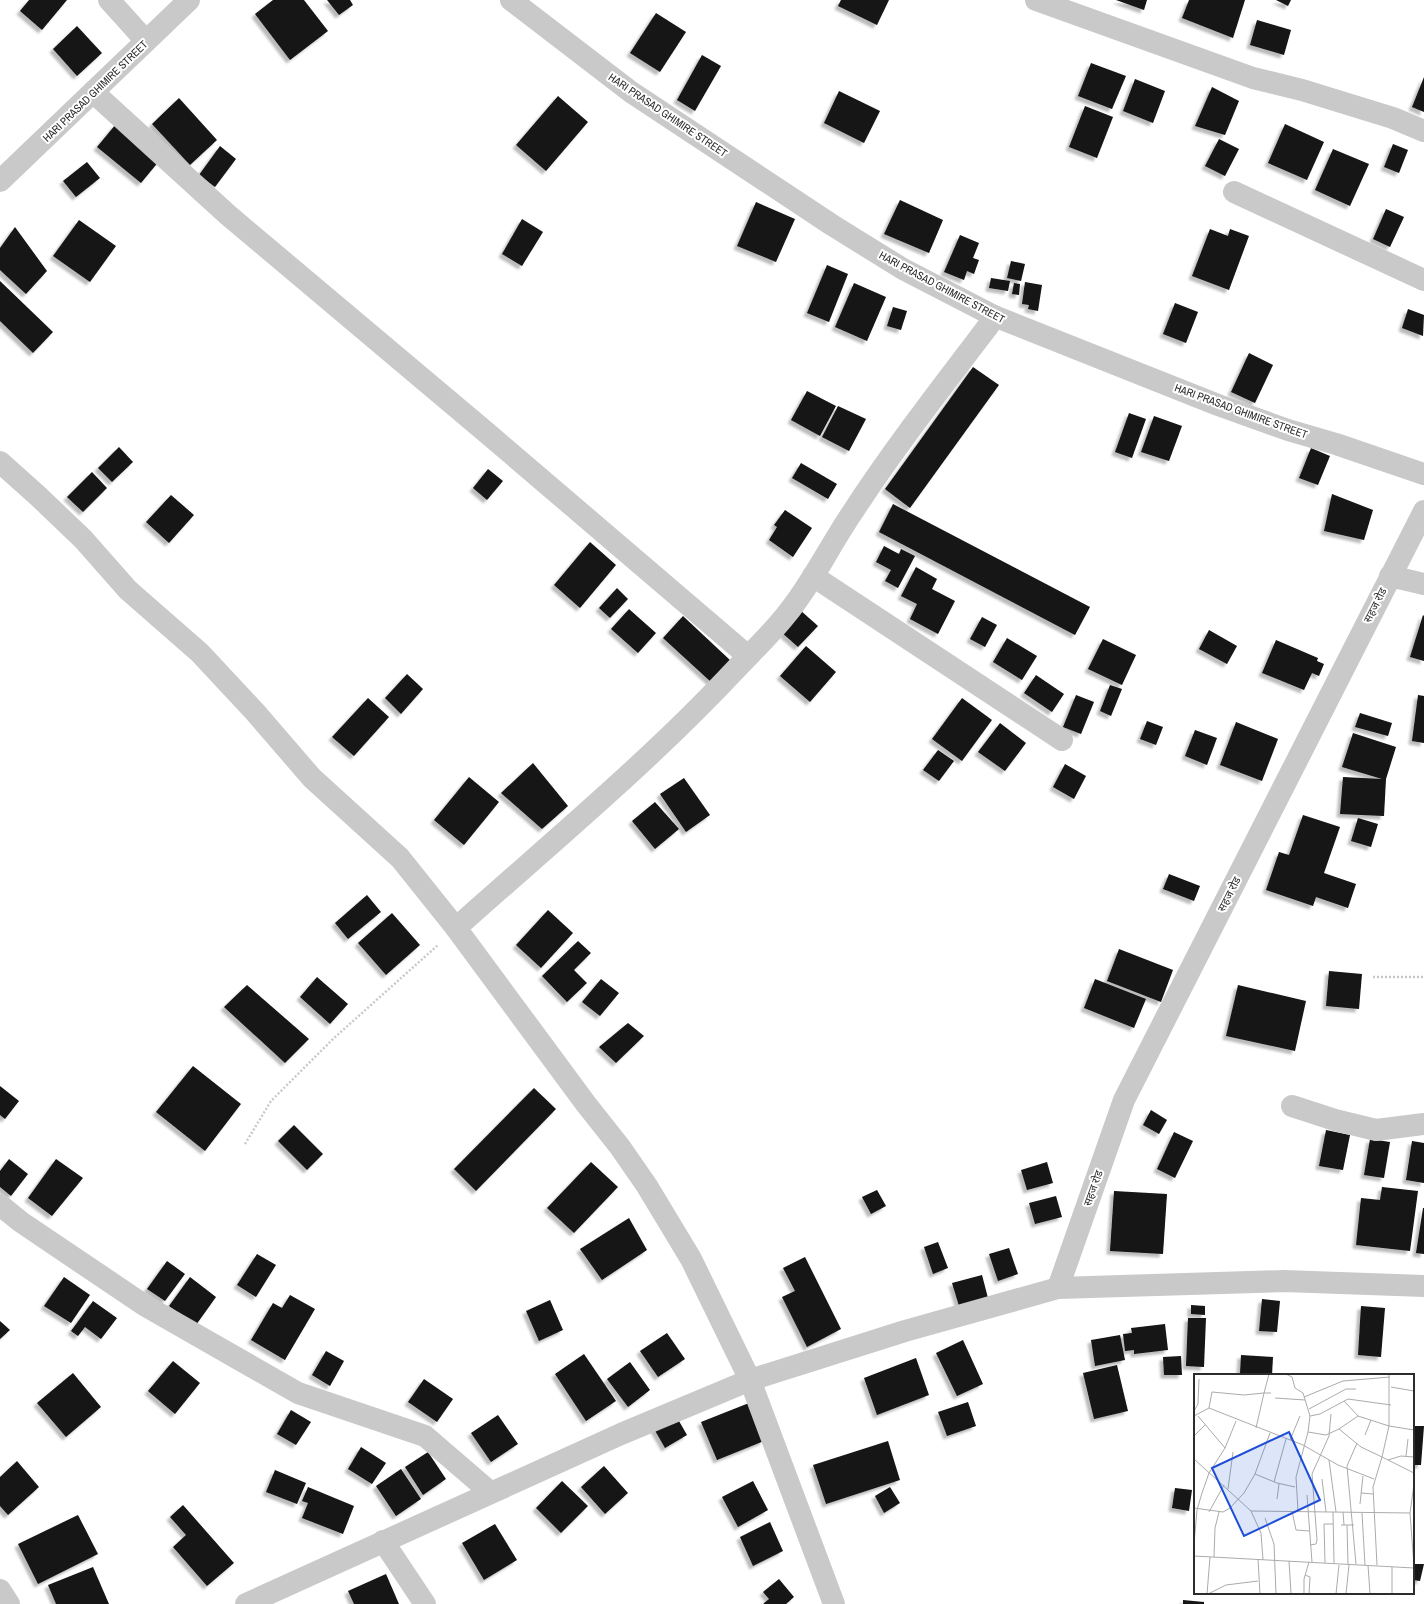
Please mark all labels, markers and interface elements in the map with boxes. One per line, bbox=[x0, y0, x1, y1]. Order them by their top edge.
street label: HARI PRASAD GHIMIRE STREET bbox=[40, 37, 151, 145]
street label: HARI PRASAD GHIMIRE STREET bbox=[606, 70, 730, 160]
street label: HARI PRASAD GHIMIRE STREET bbox=[877, 248, 1008, 326]
street label: HARI PRASAD GHIMIRE STREET bbox=[1173, 380, 1310, 442]
street label: सहज रोड bbox=[1360, 585, 1390, 625]
street label: सहज रोड bbox=[1214, 874, 1244, 914]
street label: सहज रोड bbox=[1080, 1168, 1106, 1208]
inset map bbox=[1194, 1374, 1414, 1594]

